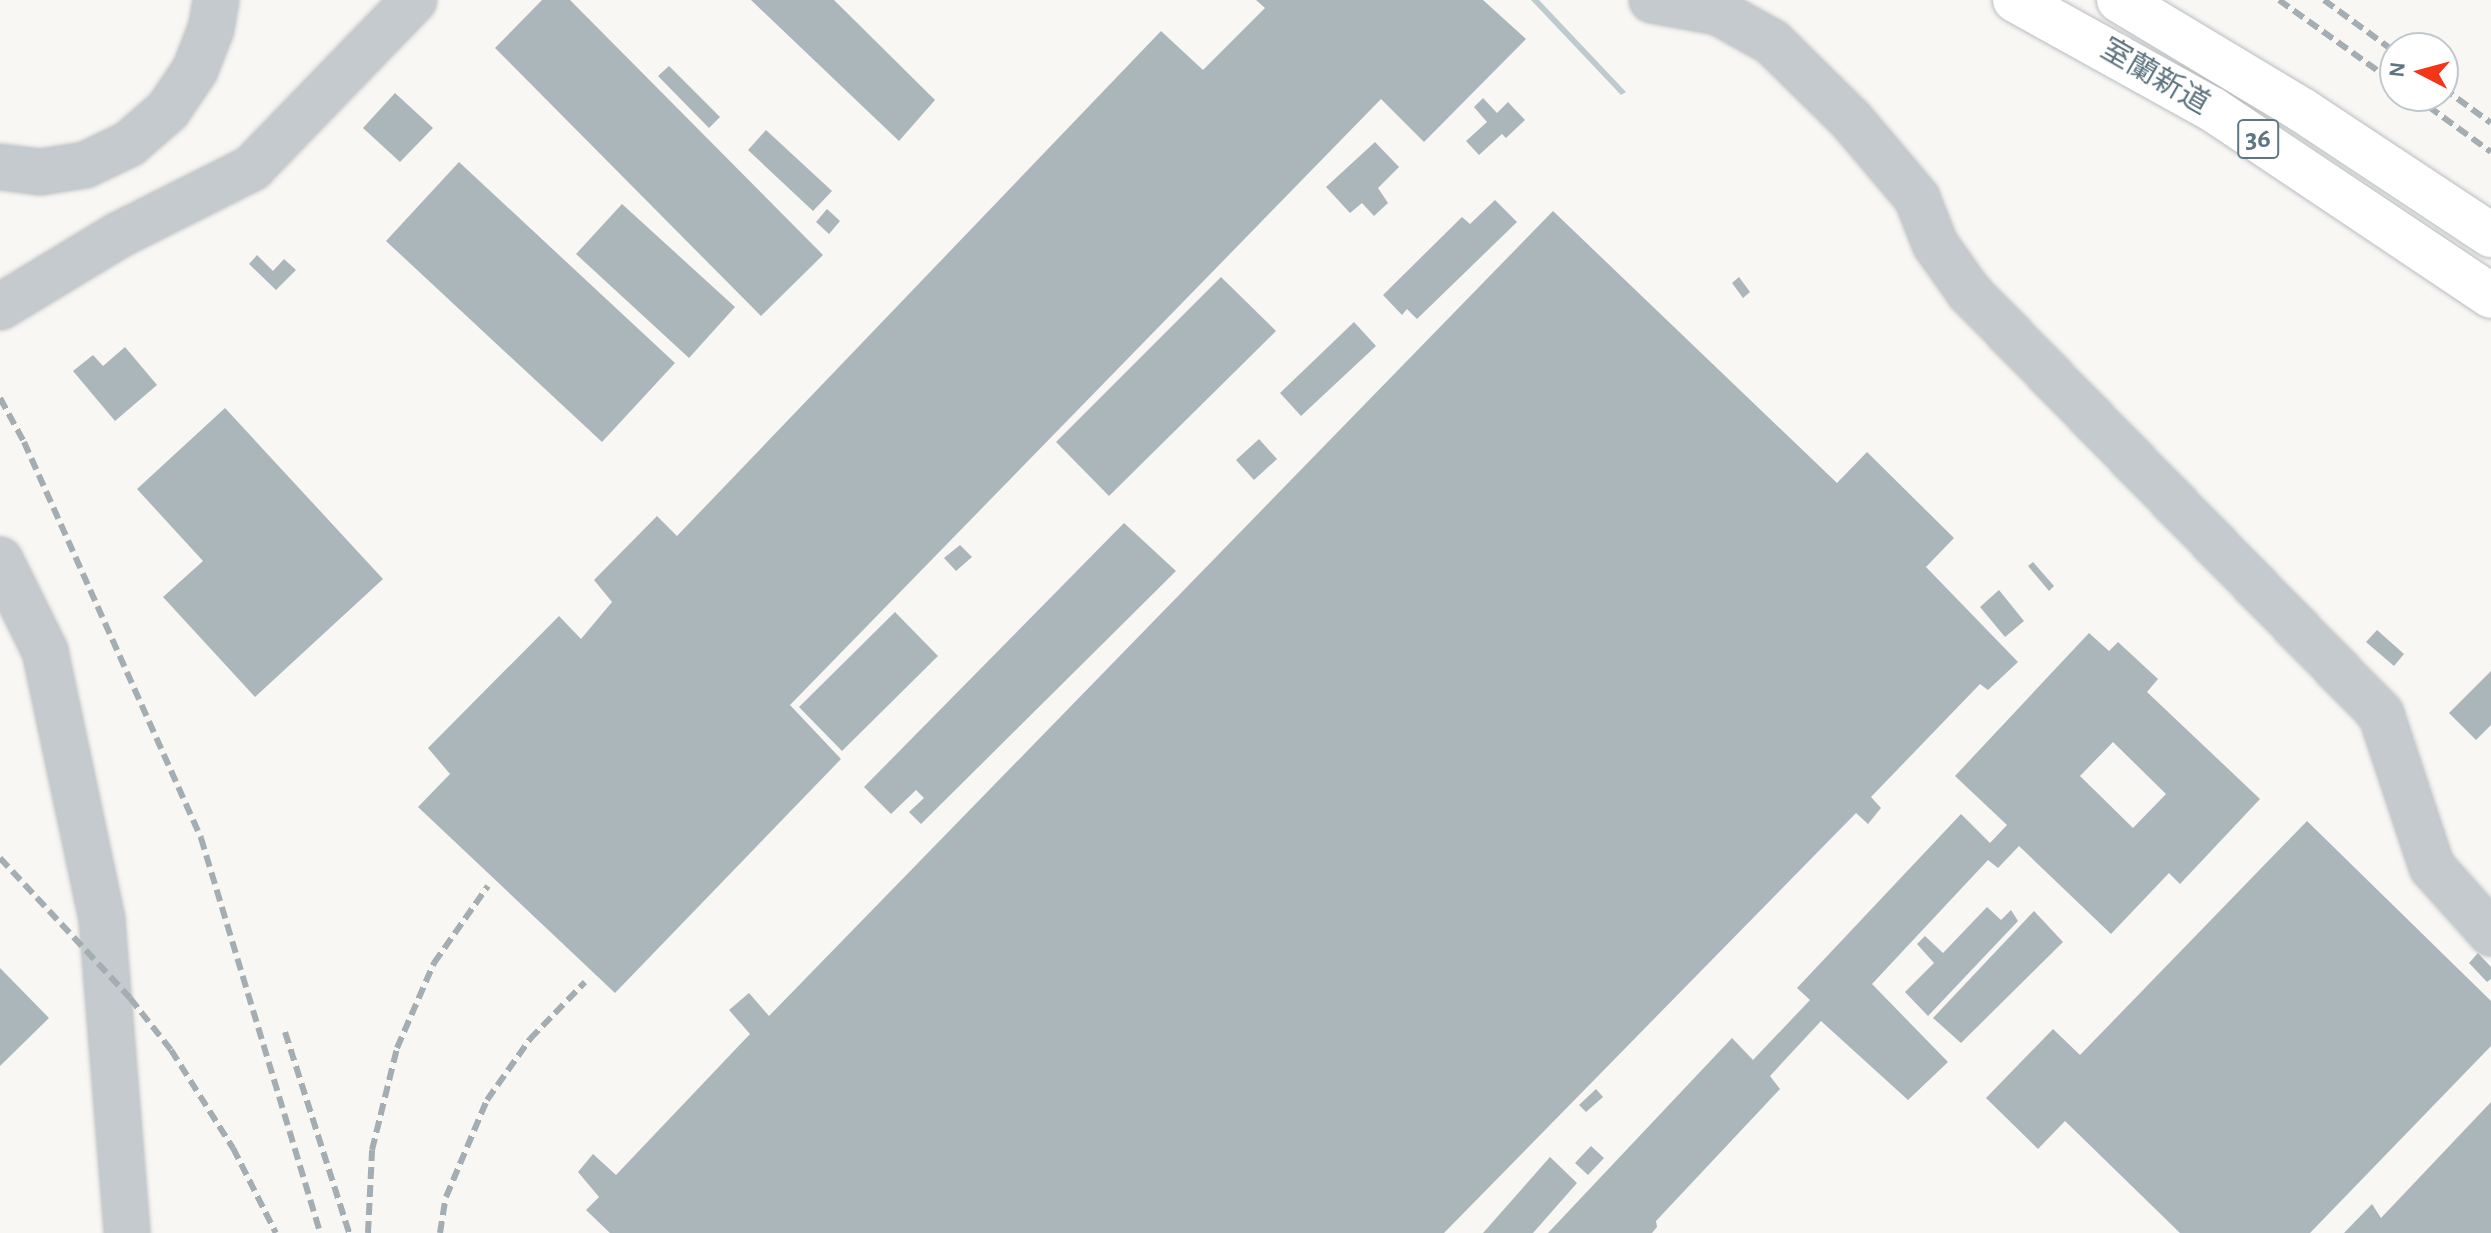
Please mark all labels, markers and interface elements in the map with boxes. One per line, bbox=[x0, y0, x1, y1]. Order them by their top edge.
street label: 室蘭新道 bbox=[2094, 31, 2216, 123]
north arrow bbox=[2379, 32, 2459, 112]
text: N bbox=[2385, 61, 2409, 78]
road number: 36 bbox=[2236, 115, 2280, 163]

